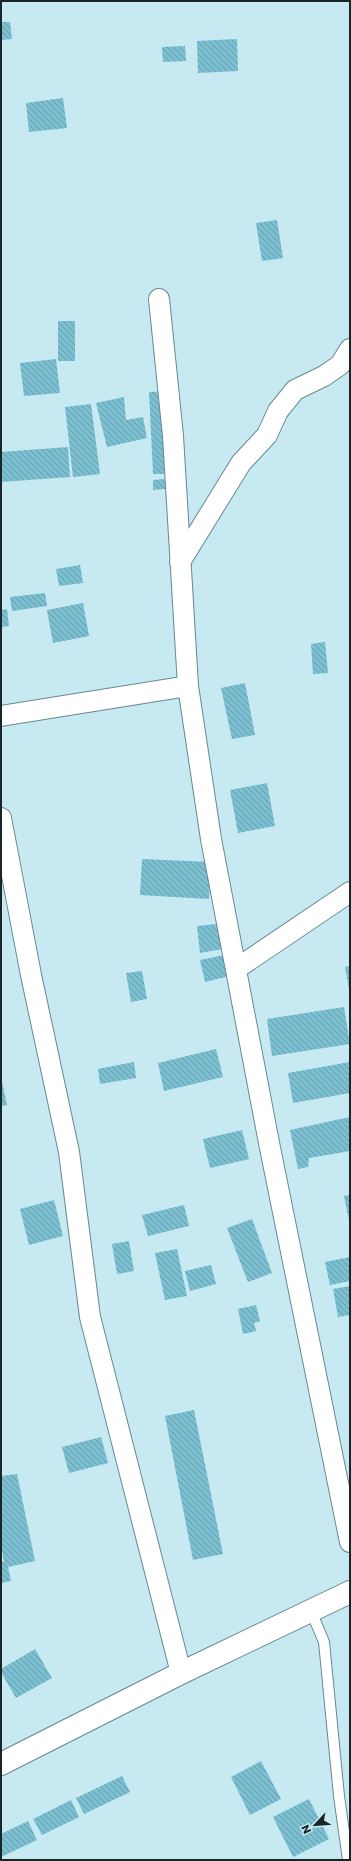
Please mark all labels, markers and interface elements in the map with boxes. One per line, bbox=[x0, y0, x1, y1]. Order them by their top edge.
north arrow bbox=[295, 1805, 335, 1845]
text: N bbox=[297, 1822, 315, 1837]

